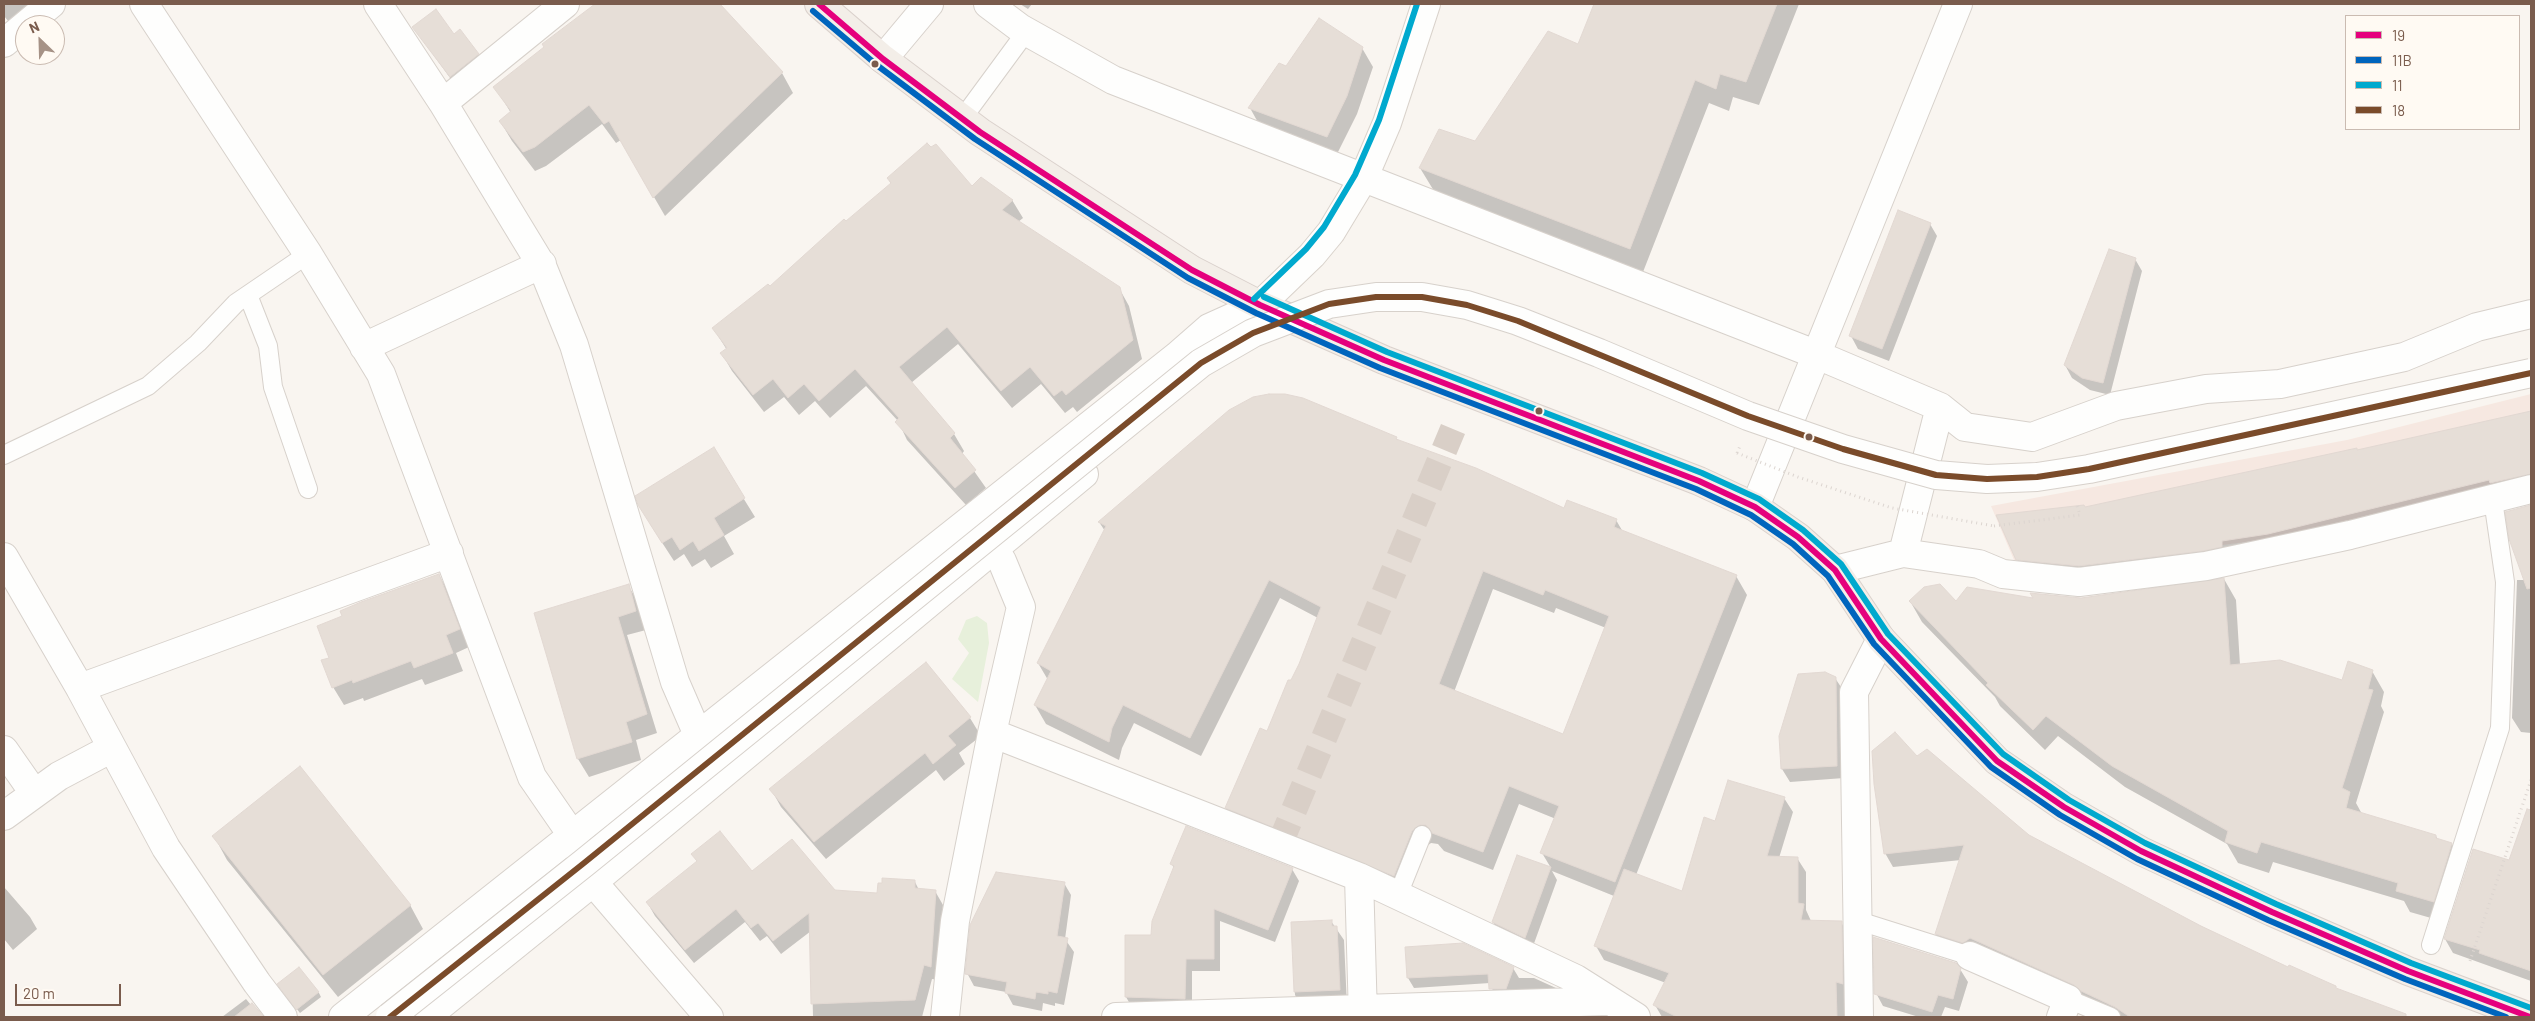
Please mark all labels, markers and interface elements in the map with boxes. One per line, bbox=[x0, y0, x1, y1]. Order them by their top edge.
north arrow bbox=[15, 15, 65, 65]
legend bbox=[2345, 15, 2520, 130]
text: N bbox=[26, 17, 42, 36]
text: 19 bbox=[2392, 26, 2405, 44]
text: 11B bbox=[2392, 51, 2412, 69]
unlabelled marker bbox=[870, 59, 880, 69]
text: 11 bbox=[2392, 76, 2403, 94]
text: 18 bbox=[2392, 101, 2405, 119]
unlabelled marker bbox=[1534, 406, 1544, 416]
unlabelled marker bbox=[1804, 432, 1814, 442]
scale bar bbox=[18, 974, 124, 1006]
text: 20 m bbox=[23, 984, 55, 1002]

